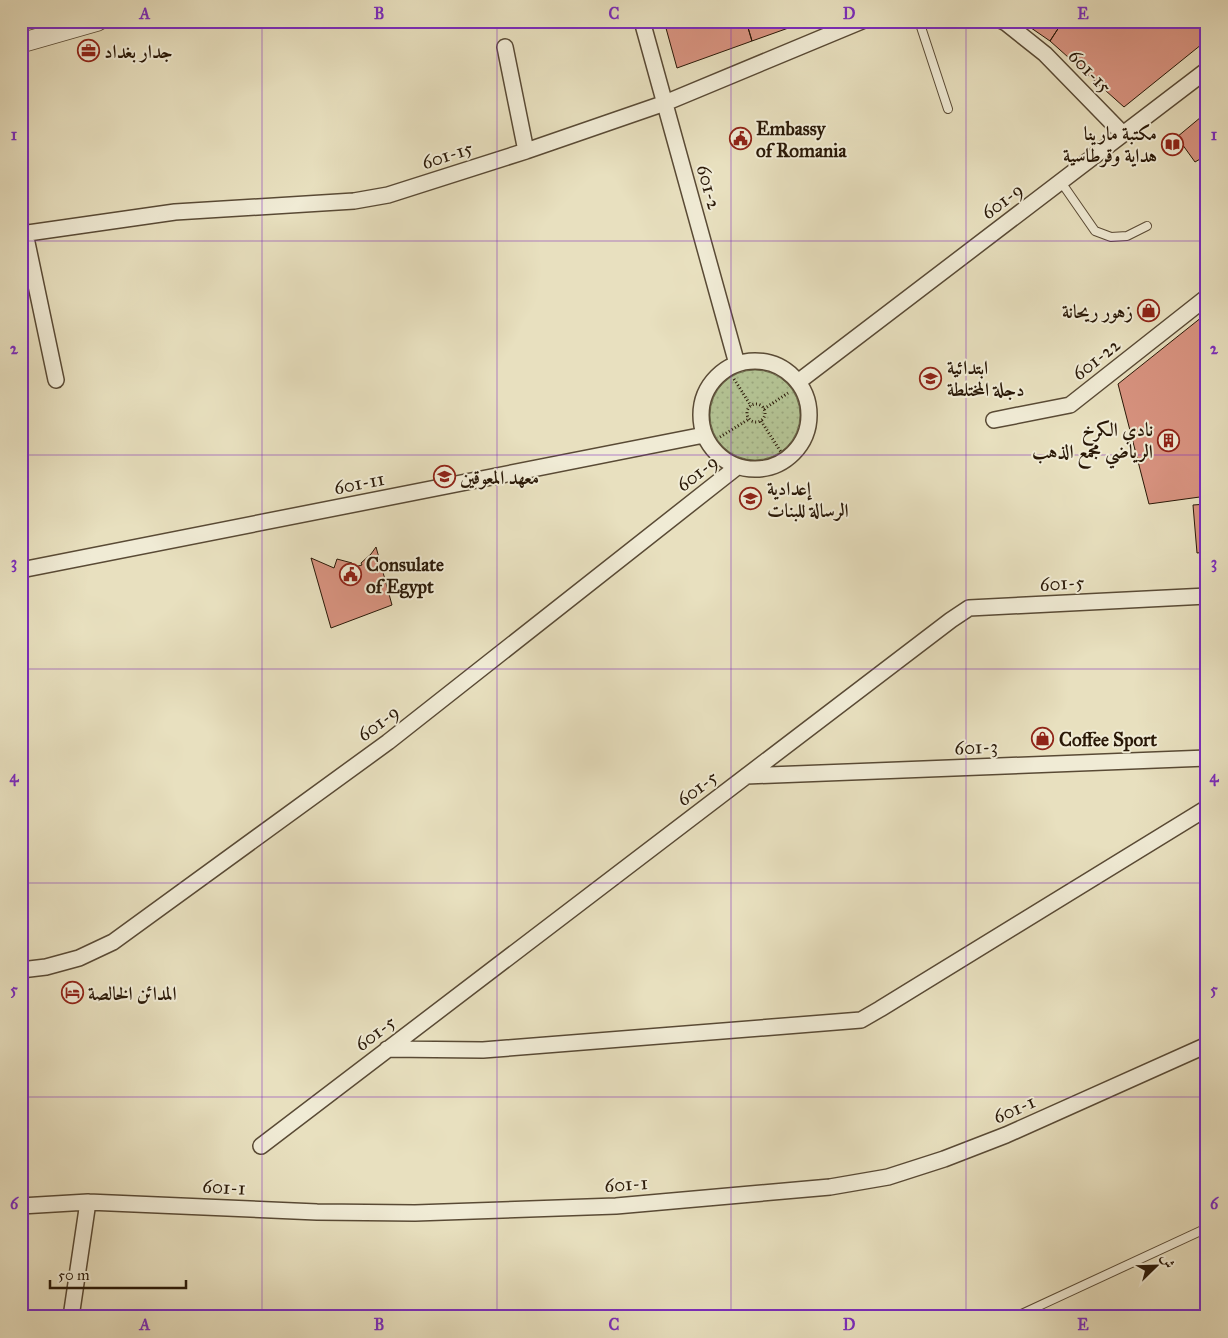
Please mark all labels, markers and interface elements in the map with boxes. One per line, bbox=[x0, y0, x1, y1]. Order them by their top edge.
text: A bbox=[139, 4, 151, 23]
text: B bbox=[374, 4, 384, 23]
text: C bbox=[609, 4, 620, 23]
text: D bbox=[843, 4, 856, 23]
text: E bbox=[1077, 4, 1089, 23]
office icon: جدار بغداد bbox=[76, 39, 100, 63]
place label: جدار بغداد bbox=[104, 40, 172, 63]
street label: 601-15 bbox=[1064, 44, 1116, 98]
place label: Embassy of Romania bbox=[756, 117, 848, 162]
place label: مكتبة مارينا هداية وقرطاسية bbox=[1063, 122, 1157, 168]
text: 1 bbox=[11, 125, 18, 144]
text: 1 bbox=[1211, 125, 1218, 144]
public building icon: Embassy of Romania bbox=[728, 127, 752, 151]
library icon: مكتبة مارينا هداية وقرطاسية bbox=[1161, 132, 1185, 156]
street label: 601-15 bbox=[419, 136, 476, 174]
street label: 601-2 bbox=[692, 162, 726, 212]
street label: 601-9 bbox=[977, 178, 1027, 224]
shop icon: زهور ريحانة bbox=[1137, 299, 1161, 323]
place label: زهور ريحانة bbox=[1062, 300, 1133, 324]
street label: 601-22 bbox=[1067, 333, 1125, 385]
text: 2 bbox=[10, 339, 19, 358]
text: 2 bbox=[1210, 339, 1219, 358]
place label: ابتدائية دجلة المختلطة bbox=[947, 356, 1025, 401]
school or university icon: ابتدائية دجلة المختلطة bbox=[919, 366, 943, 390]
place label: نادي الكرخ الرياضي مجمع الذهب bbox=[1032, 418, 1153, 469]
building icon: نادي الكرخ الرياضي مجمع الذهب bbox=[1157, 428, 1181, 452]
street label: 601-9 bbox=[672, 450, 722, 496]
school or university icon: معهد المعوقين bbox=[432, 465, 456, 489]
place label: معهد المعوقين bbox=[460, 466, 539, 490]
street label: 601-11 bbox=[332, 467, 386, 499]
place label: إعدادية الرسالة للبنات bbox=[767, 477, 849, 522]
school or university icon: إعدادية الرسالة للبنات bbox=[739, 487, 763, 511]
text: 3 bbox=[11, 553, 17, 573]
place label: Consulate of Egypt bbox=[366, 553, 444, 599]
text: 3 bbox=[1211, 553, 1217, 573]
public building icon: Consulate of Egypt bbox=[338, 563, 362, 587]
street label: 601-5 bbox=[1039, 570, 1085, 596]
street label: 601-9 bbox=[353, 700, 403, 746]
shop icon: Coffee Sport bbox=[1031, 727, 1055, 751]
place label: Coffee Sport bbox=[1059, 728, 1157, 752]
street label: 601-3 bbox=[954, 735, 998, 759]
street label: 601-5 bbox=[672, 765, 722, 811]
text: 4 bbox=[10, 767, 20, 787]
text: 4 bbox=[1210, 767, 1220, 787]
text: 5 bbox=[10, 980, 18, 999]
text: 5 bbox=[1210, 980, 1218, 999]
hotel icon: المدائن الخالصة bbox=[60, 981, 84, 1005]
place label: المدائن الخالصة bbox=[88, 982, 177, 1005]
street label: 601-5 bbox=[350, 1010, 400, 1056]
street label: 601-1 bbox=[989, 1090, 1039, 1128]
street label: 601-1 bbox=[604, 1171, 648, 1197]
street label: 601-1 bbox=[202, 1174, 246, 1200]
text: 6 bbox=[10, 1194, 19, 1213]
text: 6 bbox=[1210, 1194, 1219, 1213]
north arrow bbox=[1130, 1240, 1180, 1290]
text: ش bbox=[1157, 1251, 1178, 1271]
scale bar bbox=[50, 1258, 186, 1290]
text: 50 m bbox=[58, 1266, 90, 1284]
text: A bbox=[139, 1315, 151, 1334]
text: B bbox=[374, 1315, 384, 1334]
text: C bbox=[609, 1315, 620, 1334]
text: D bbox=[843, 1315, 856, 1334]
text: E bbox=[1077, 1315, 1089, 1334]

